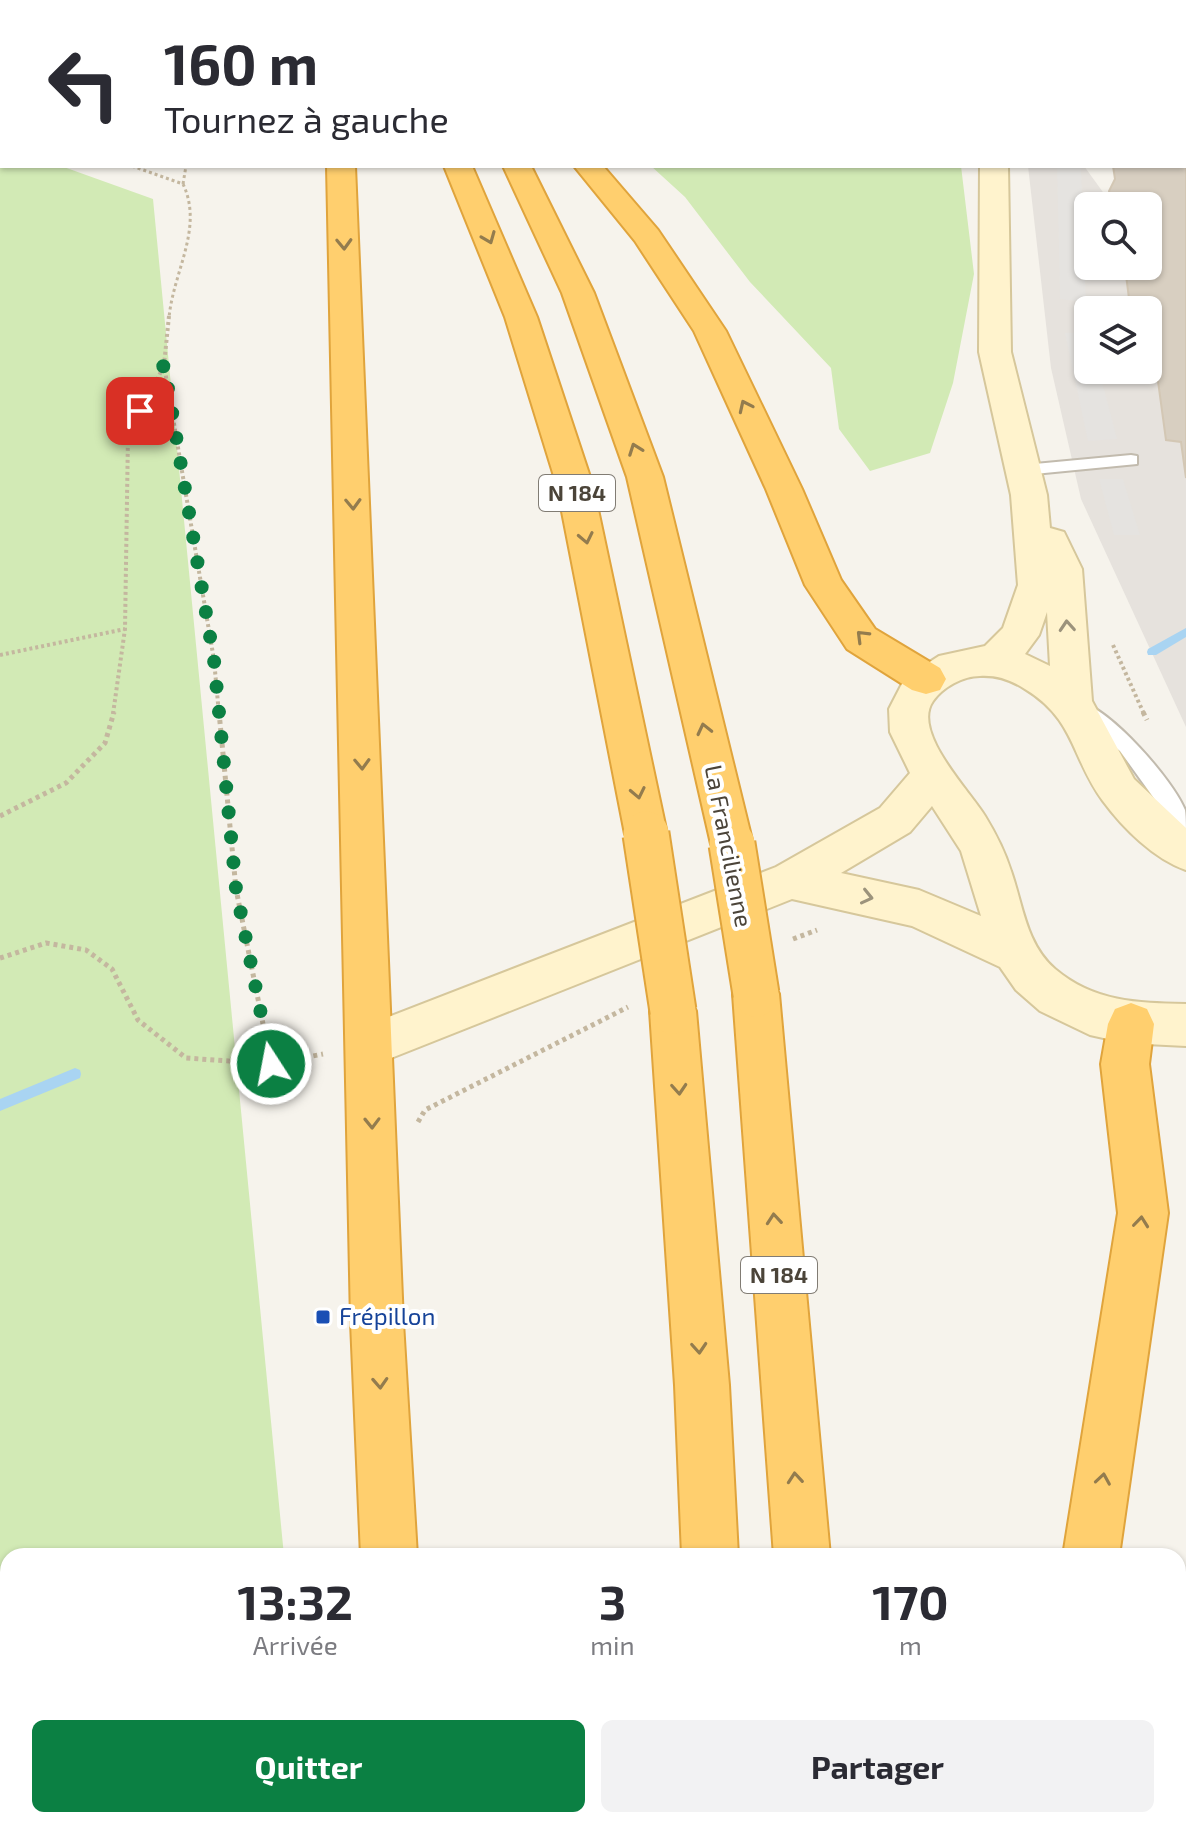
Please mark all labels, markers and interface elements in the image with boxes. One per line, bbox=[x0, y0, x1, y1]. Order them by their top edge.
text: 160 m bbox=[164, 29, 318, 96]
icon: left bbox=[32, 32, 136, 136]
text: Tournez à gauche bbox=[164, 97, 449, 140]
map controls bbox=[1074, 192, 1162, 384]
button: search bbox=[1074, 192, 1162, 280]
one-way arrow bbox=[479, 230, 495, 244]
one-way arrow bbox=[336, 238, 353, 251]
button: layers bbox=[1074, 296, 1162, 384]
pin bbox=[106, 377, 174, 445]
icon: arrive bbox=[118, 389, 162, 433]
one-way arrow bbox=[739, 400, 755, 414]
one-way arrow bbox=[628, 443, 645, 457]
road number: N 184 bbox=[539, 475, 615, 511]
one-way arrow bbox=[344, 498, 361, 511]
one-way arrow bbox=[577, 531, 594, 544]
one-way arrow bbox=[1059, 619, 1076, 632]
one-way arrow bbox=[857, 631, 871, 646]
one-way arrow bbox=[696, 722, 713, 736]
one-way arrow bbox=[353, 758, 370, 771]
street label: La Francilienne bbox=[700, 762, 759, 929]
one-way arrow bbox=[629, 785, 646, 799]
one-way arrow bbox=[860, 888, 873, 905]
position arrow bbox=[229, 1022, 313, 1106]
one-way arrow bbox=[670, 1083, 687, 1096]
one-way arrow bbox=[364, 1117, 381, 1130]
one-way arrow bbox=[766, 1212, 783, 1225]
one-way arrow bbox=[1133, 1215, 1150, 1228]
road number: N 184 bbox=[741, 1257, 817, 1293]
place label: Frépillon bbox=[339, 1301, 435, 1330]
marker: Frépillon bbox=[314, 1308, 332, 1326]
one-way arrow bbox=[691, 1342, 708, 1355]
one-way arrow bbox=[371, 1377, 388, 1390]
one-way arrow bbox=[787, 1471, 804, 1484]
one-way arrow bbox=[1094, 1472, 1111, 1486]
text: 13:32 bbox=[237, 1572, 353, 1630]
text: 3 bbox=[599, 1572, 626, 1630]
text: 170 bbox=[872, 1572, 949, 1630]
text: Arrivée bbox=[253, 1629, 338, 1660]
text: min bbox=[590, 1629, 635, 1660]
text: m bbox=[899, 1629, 922, 1660]
button: Quitter bbox=[32, 1720, 585, 1812]
button: Partager bbox=[601, 1720, 1154, 1812]

